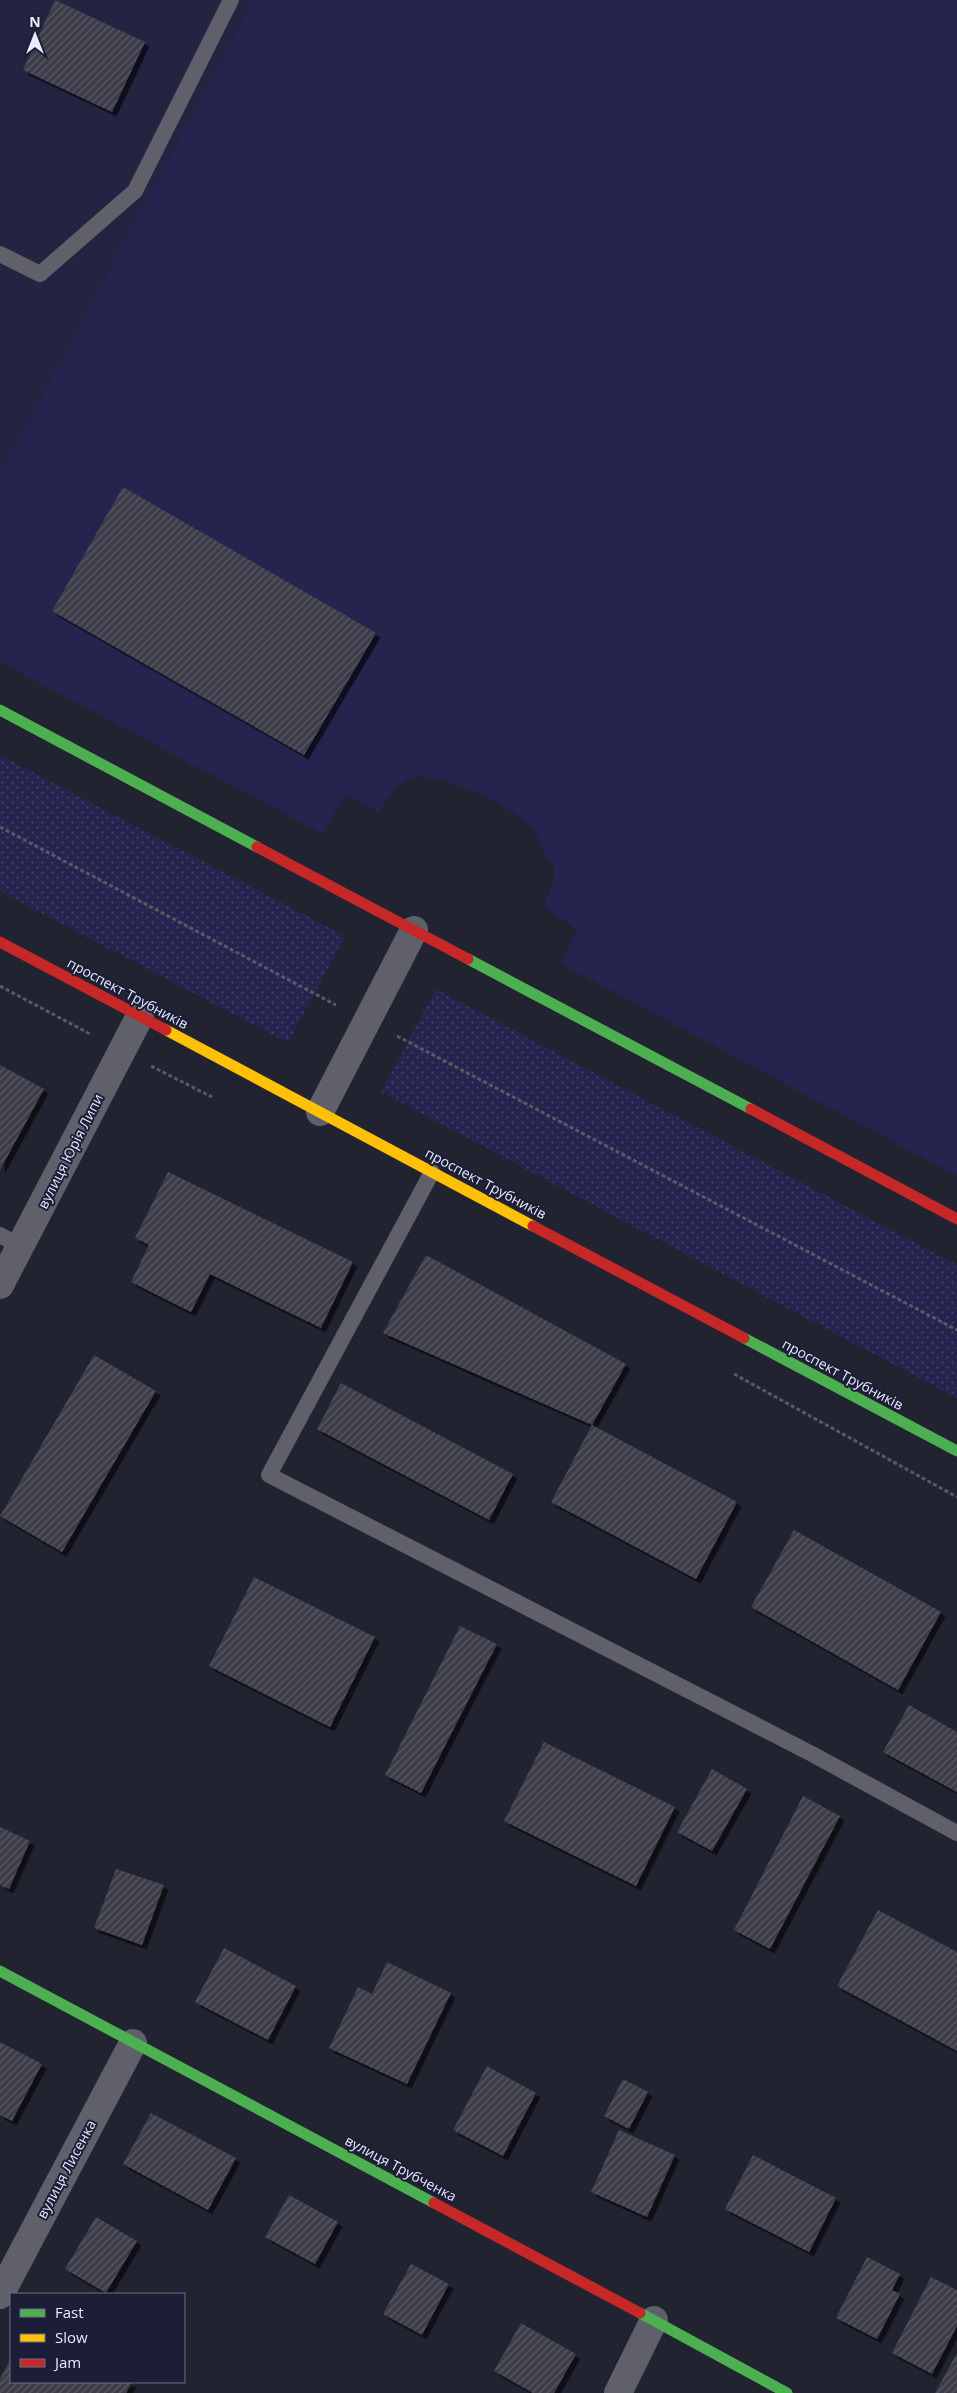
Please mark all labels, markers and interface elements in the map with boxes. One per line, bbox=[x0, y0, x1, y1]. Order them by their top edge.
north arrow bbox=[10, 10, 60, 60]
text: N bbox=[29, 12, 41, 31]
street label: проспект Трубників bbox=[64, 953, 192, 1033]
street label: вулиця Юрія Липи bbox=[33, 1090, 107, 1212]
street label: проспект Трубників bbox=[422, 1143, 550, 1223]
street label: проспект Трубників bbox=[779, 1334, 907, 1414]
street label: вулиця Лисенка bbox=[32, 2116, 100, 2222]
street label: вулиця Трубченка bbox=[342, 2131, 460, 2205]
legend bbox=[10, 2293, 185, 2383]
text: Fast bbox=[55, 2302, 84, 2322]
text: Slow bbox=[55, 2327, 88, 2347]
text: Jam bbox=[53, 2352, 81, 2372]

